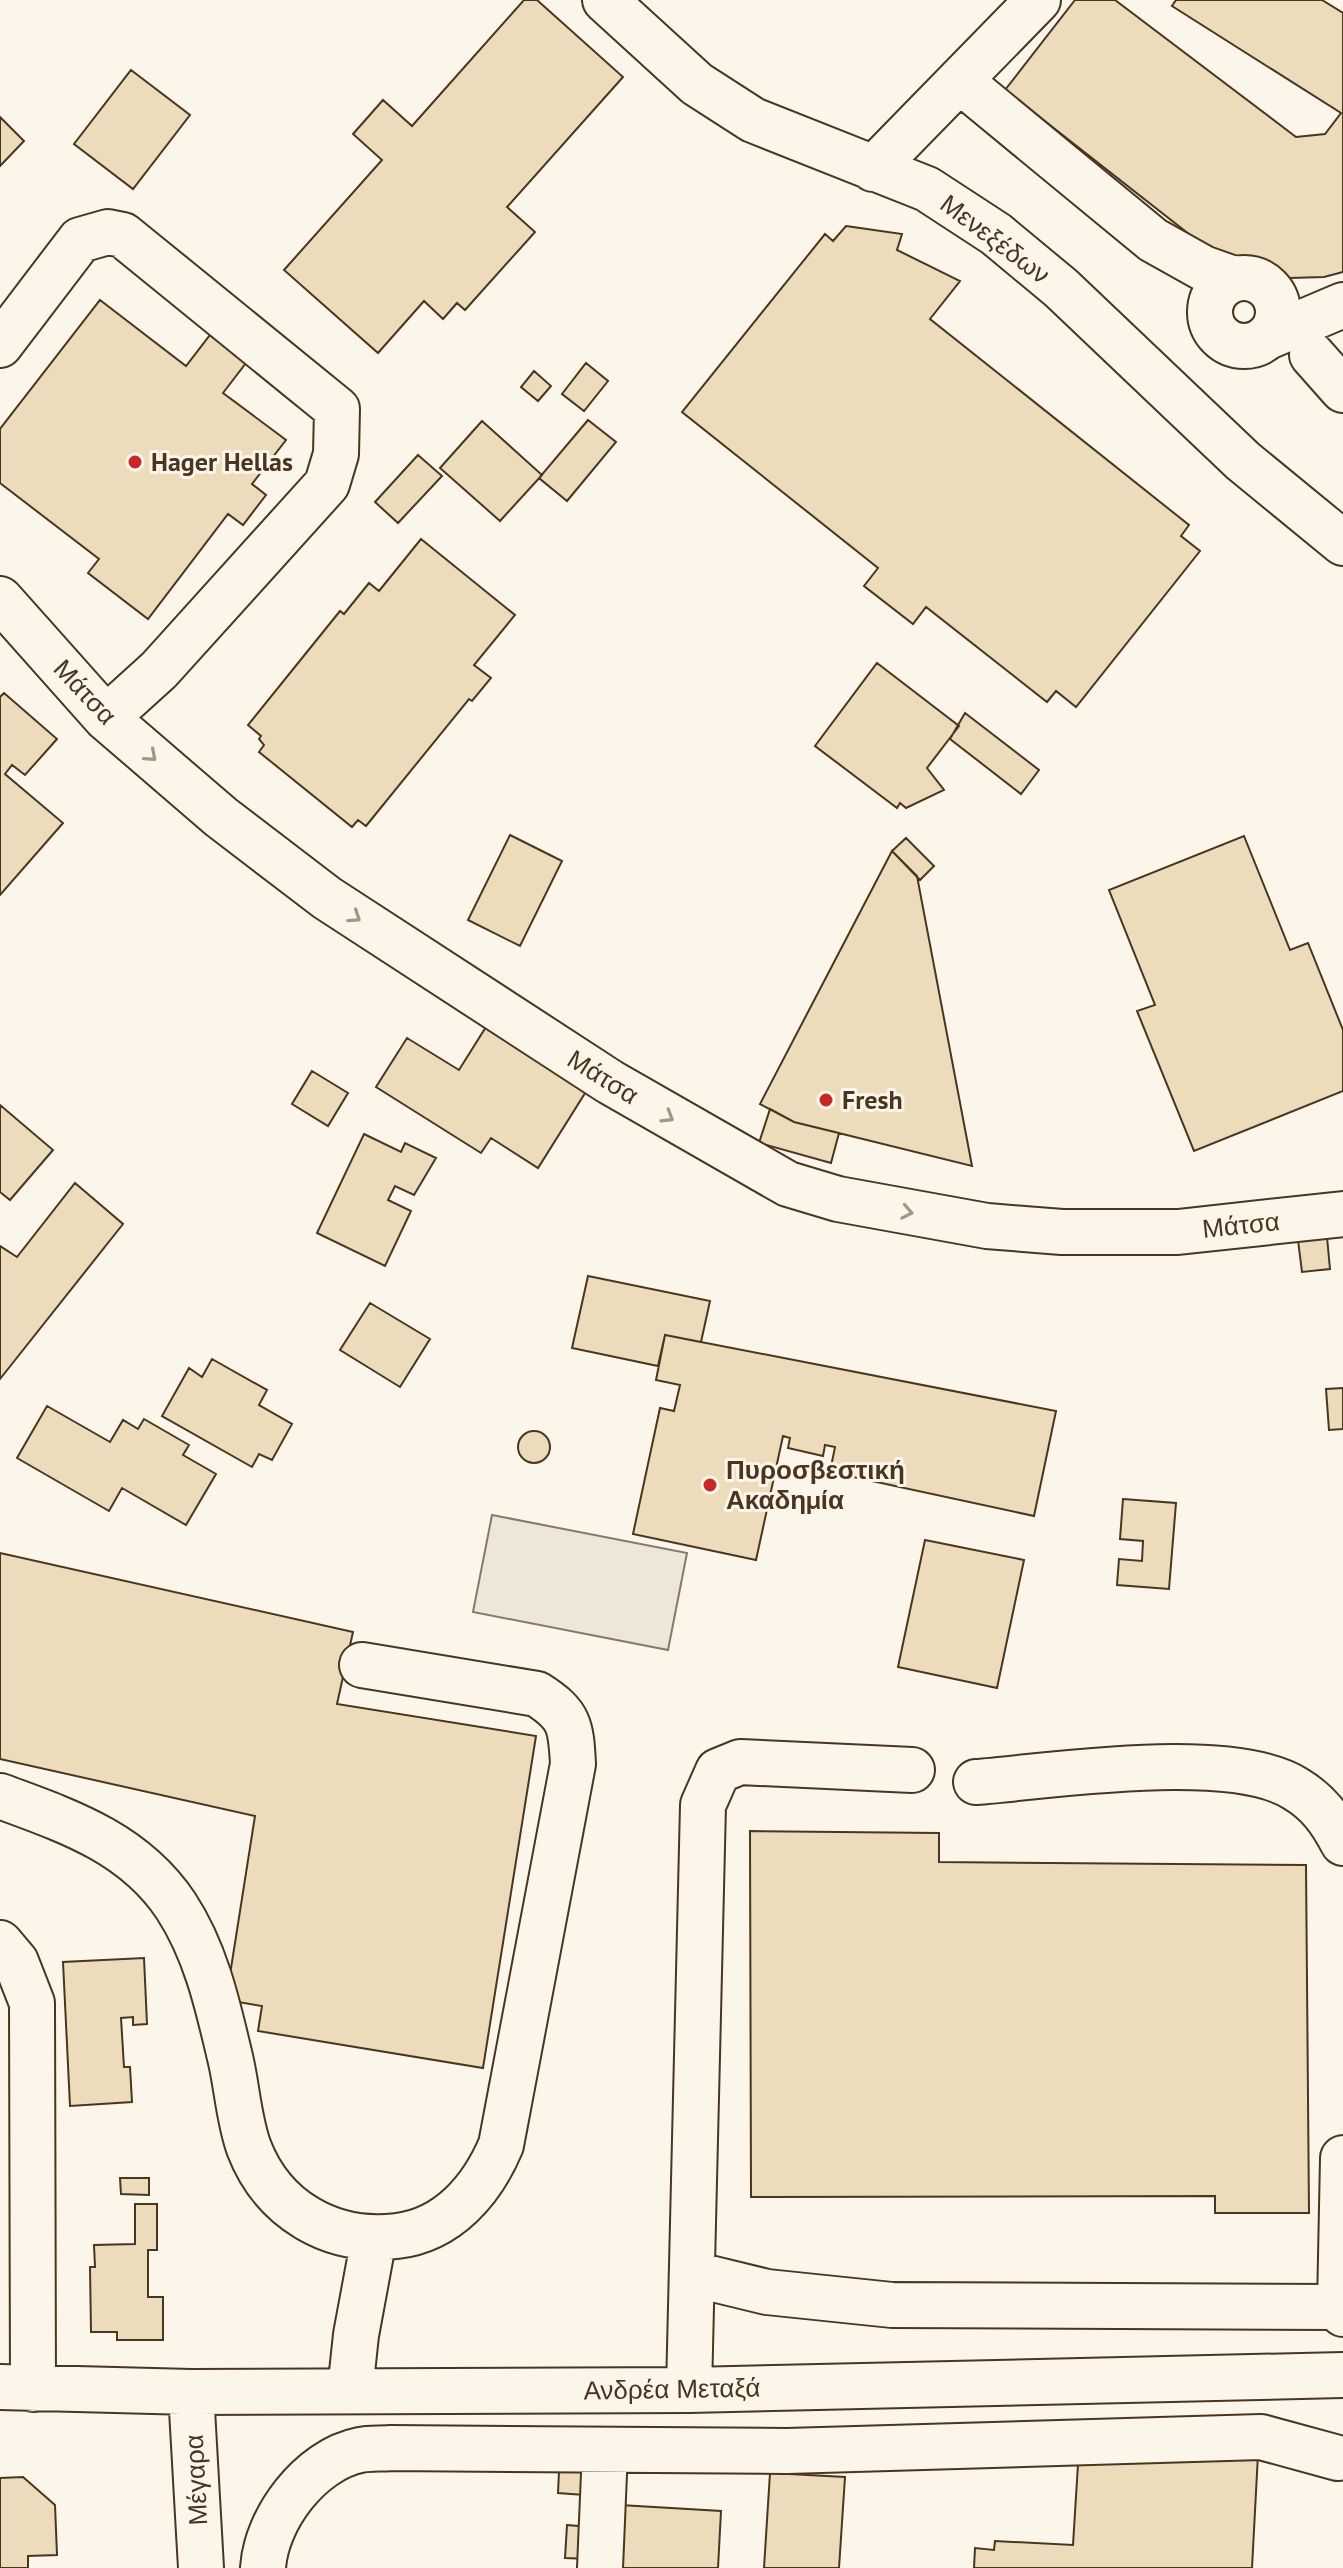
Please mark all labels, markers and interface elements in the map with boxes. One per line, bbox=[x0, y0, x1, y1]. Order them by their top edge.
street label: Μενεξέδων bbox=[934, 187, 1057, 291]
place label: Hager Hellas bbox=[151, 445, 293, 478]
marker: Hager Hellas bbox=[126, 453, 144, 471]
street label: Μάτσα bbox=[47, 652, 124, 731]
one-way arrow bbox=[141, 746, 156, 761]
one-way arrow bbox=[346, 907, 360, 922]
street label: Μάτσα bbox=[562, 1042, 645, 1111]
place label: Fresh bbox=[842, 1083, 903, 1116]
marker: Fresh bbox=[817, 1091, 835, 1109]
one-way arrow bbox=[659, 1108, 674, 1123]
one-way arrow bbox=[900, 1202, 914, 1219]
street label: Μάτσα bbox=[1201, 1204, 1281, 1245]
place label: Πυροσβεστική Ακαδημία bbox=[726, 1453, 905, 1516]
marker: Πυροσβεστική Ακαδημία bbox=[701, 1476, 719, 1494]
street label: Ανδρέα Μεταξά bbox=[583, 2370, 761, 2407]
street label: Μέγαρα bbox=[177, 2434, 214, 2526]

